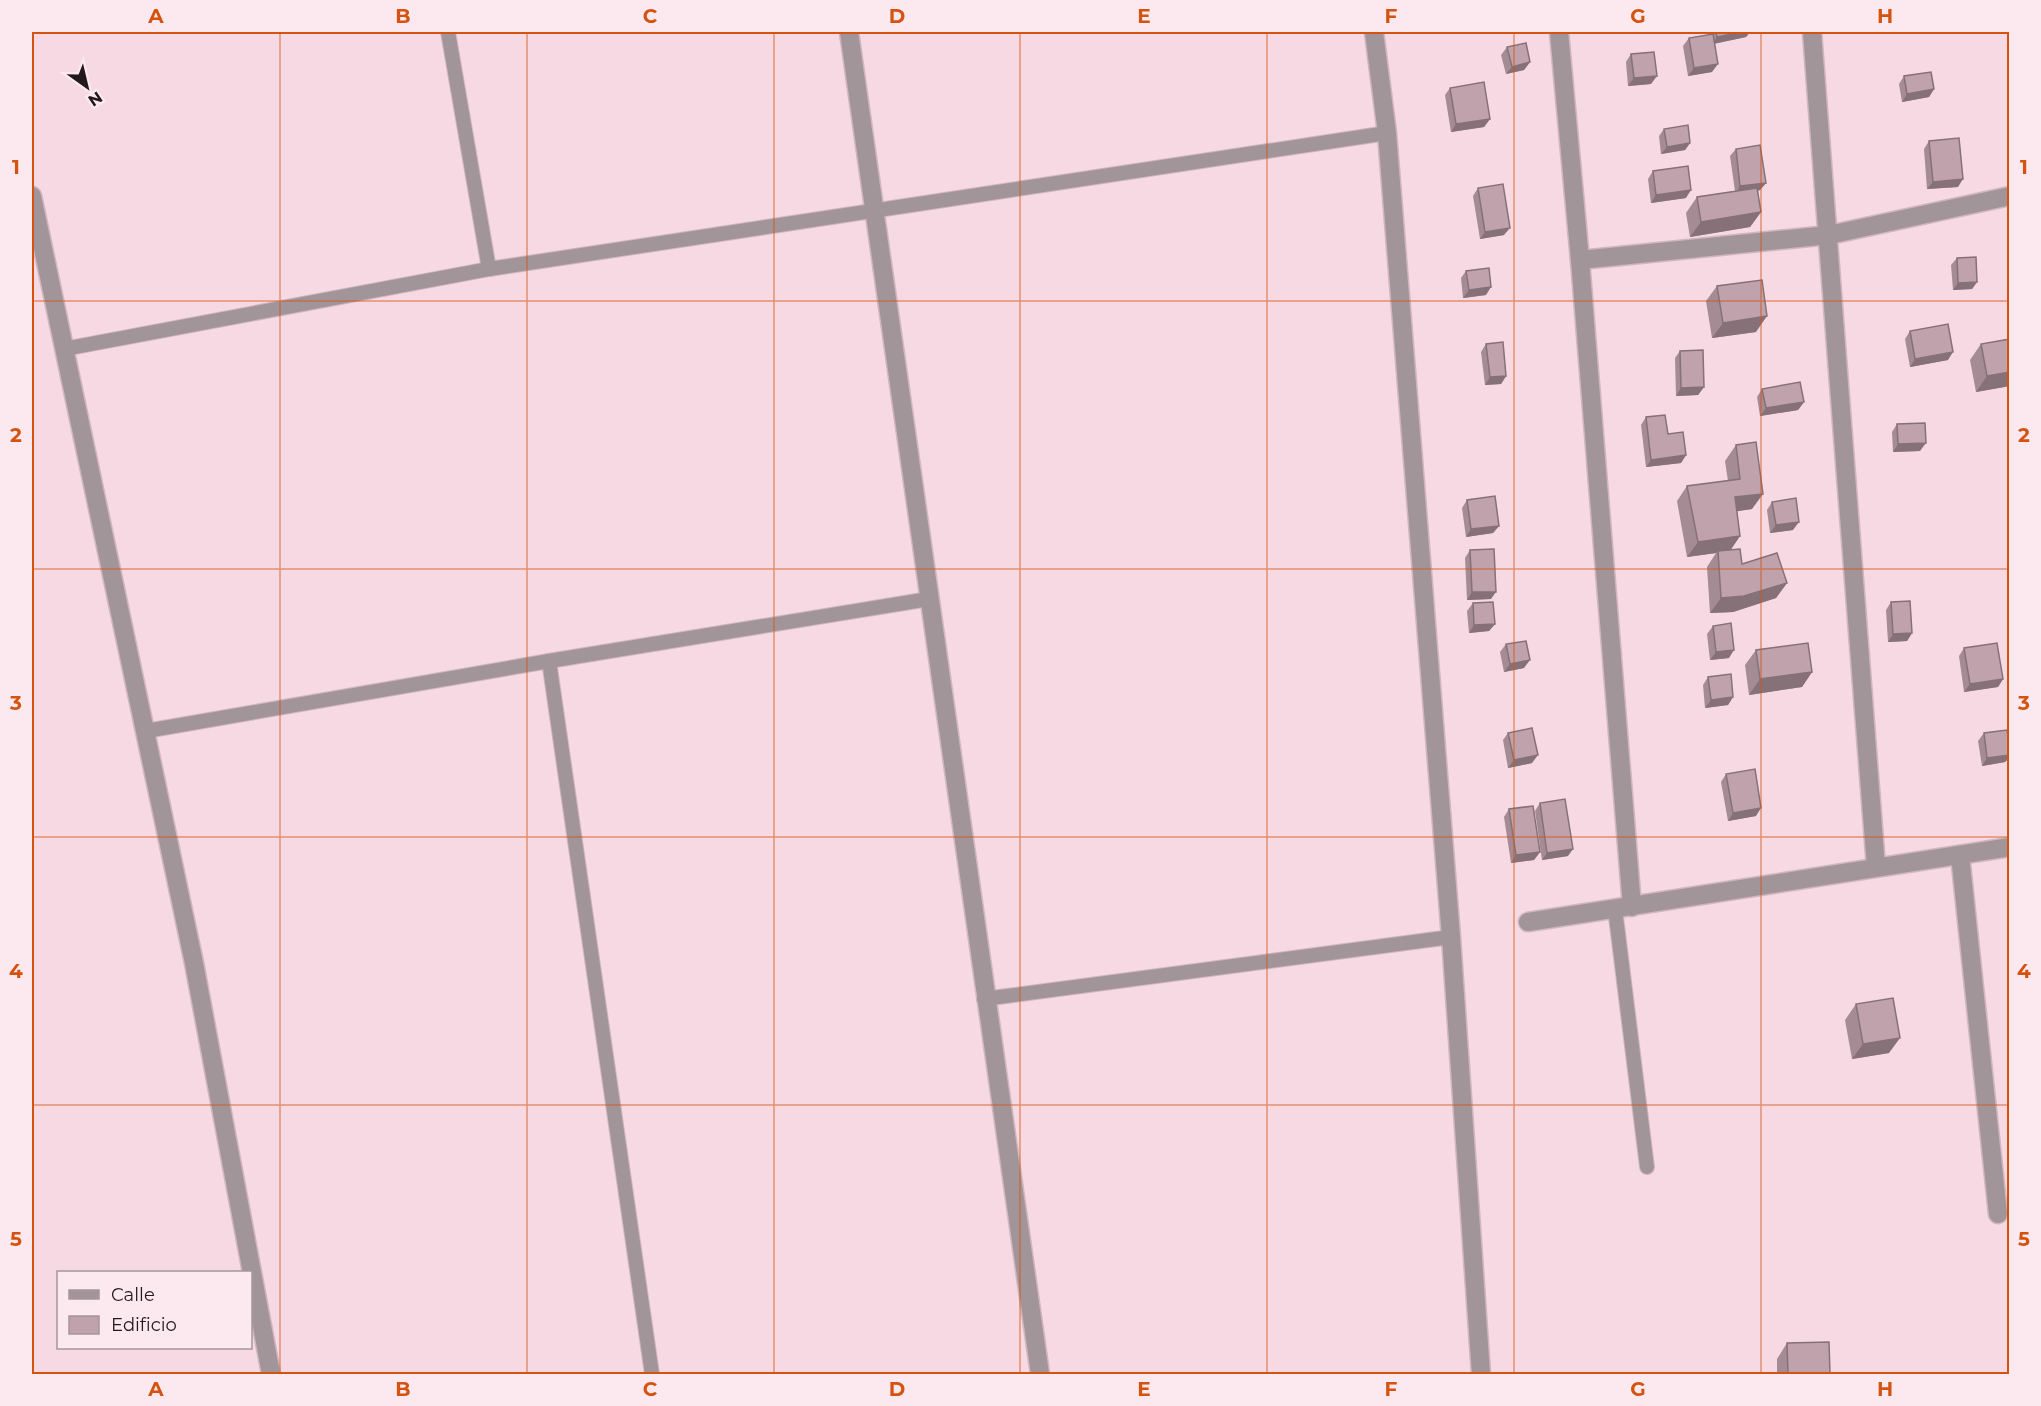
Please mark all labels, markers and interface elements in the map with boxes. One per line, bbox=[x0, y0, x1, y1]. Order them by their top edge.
text: A bbox=[147, 4, 164, 28]
text: B bbox=[395, 4, 411, 28]
text: C bbox=[643, 4, 658, 28]
text: D bbox=[889, 4, 905, 28]
text: E bbox=[1137, 4, 1151, 28]
text: F bbox=[1385, 4, 1398, 28]
text: G bbox=[1630, 4, 1646, 28]
text: H bbox=[1877, 4, 1893, 28]
north arrow bbox=[57, 57, 117, 117]
text: N bbox=[84, 88, 106, 111]
text: 1 bbox=[12, 155, 20, 179]
text: 1 bbox=[2020, 155, 2028, 179]
text: 2 bbox=[10, 423, 22, 447]
text: 2 bbox=[2018, 423, 2030, 447]
text: 3 bbox=[9, 691, 22, 715]
text: 3 bbox=[2017, 691, 2030, 715]
text: 4 bbox=[9, 959, 23, 983]
text: 4 bbox=[2017, 959, 2031, 983]
text: 5 bbox=[10, 1227, 22, 1251]
text: 5 bbox=[2018, 1227, 2030, 1251]
legend bbox=[57, 1271, 252, 1349]
text: Calle bbox=[111, 1284, 155, 1306]
text: Edificio bbox=[111, 1314, 177, 1336]
text: A bbox=[147, 1377, 164, 1401]
text: B bbox=[395, 1377, 411, 1401]
text: C bbox=[643, 1377, 658, 1401]
text: D bbox=[889, 1377, 905, 1401]
text: E bbox=[1137, 1377, 1151, 1401]
text: F bbox=[1385, 1377, 1398, 1401]
text: G bbox=[1630, 1377, 1646, 1401]
text: H bbox=[1877, 1377, 1893, 1401]

